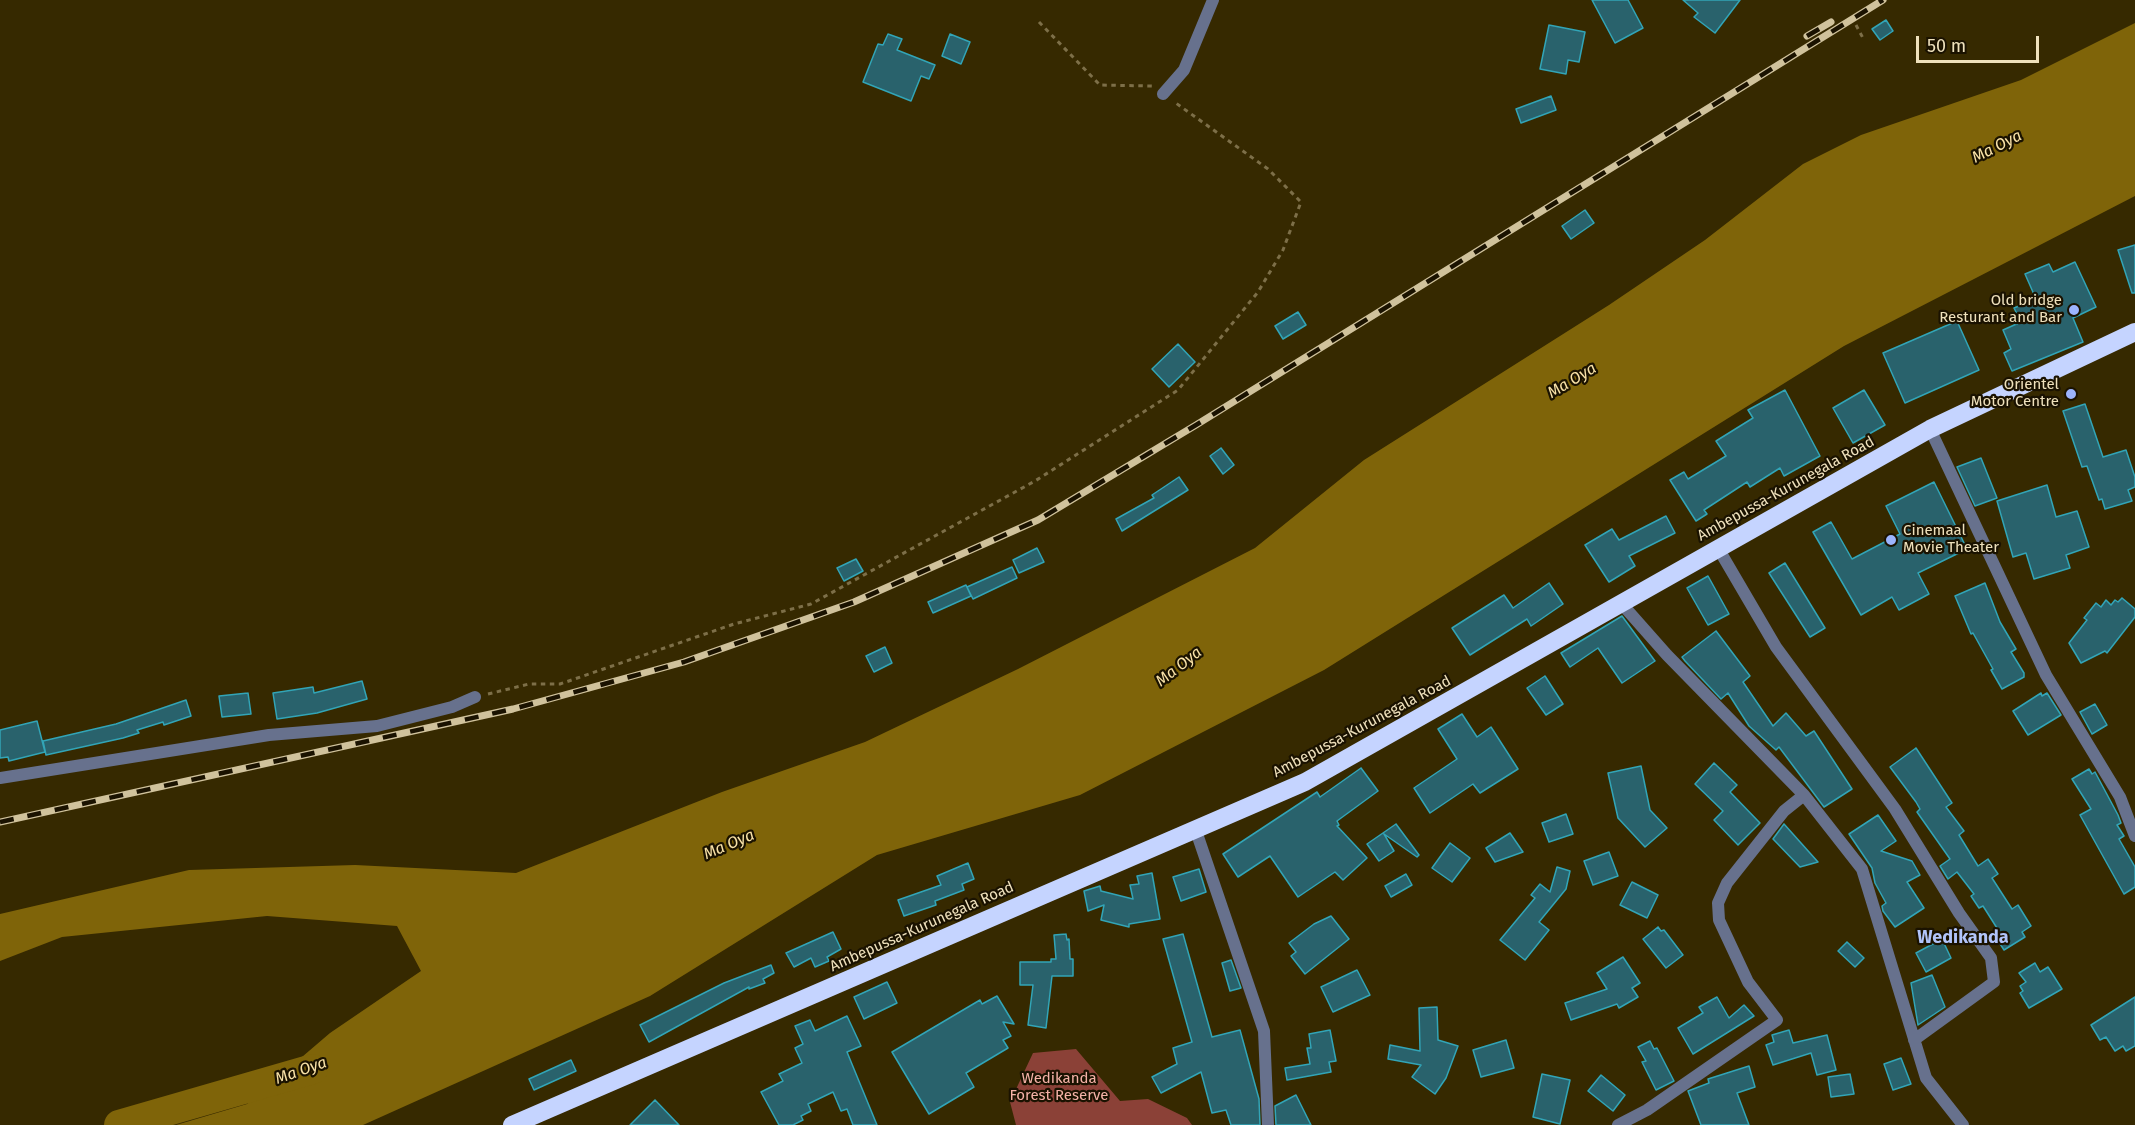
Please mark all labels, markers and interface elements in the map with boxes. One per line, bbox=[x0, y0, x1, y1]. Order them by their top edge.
scale bar bbox=[1919, 24, 2042, 62]
text: 50 m bbox=[1927, 35, 1966, 57]
water label: Ma Oya bbox=[1969, 126, 2025, 168]
place label: Old bridge Resturant and Bar bbox=[1939, 292, 2062, 327]
marker: Old bridge Resturant and Bar bbox=[2067, 303, 2081, 317]
water label: Ma Oya bbox=[1544, 359, 1600, 403]
place label: Orientel Motor Centre bbox=[1971, 376, 2059, 411]
marker: Orientel Motor Centre bbox=[2064, 387, 2078, 401]
street label: Ambepussa-Kurunegala Road bbox=[1694, 433, 1878, 545]
place label: Cinemaal Movie Theater bbox=[1903, 522, 1999, 557]
marker: Cinemaal Movie Theater bbox=[1884, 533, 1898, 547]
water label: Ma Oya bbox=[1152, 643, 1206, 691]
street label: Ambepussa-Kurunegala Road bbox=[1270, 672, 1454, 782]
water label: Ma Oya bbox=[701, 826, 757, 864]
street label: Ambepussa-Kurunegala Road bbox=[827, 878, 1017, 976]
district label: Wedikanda bbox=[1917, 927, 2009, 949]
water label: Ma Oya bbox=[273, 1053, 329, 1089]
park label: Wedikanda Forest Reserve bbox=[1010, 1070, 1108, 1105]

